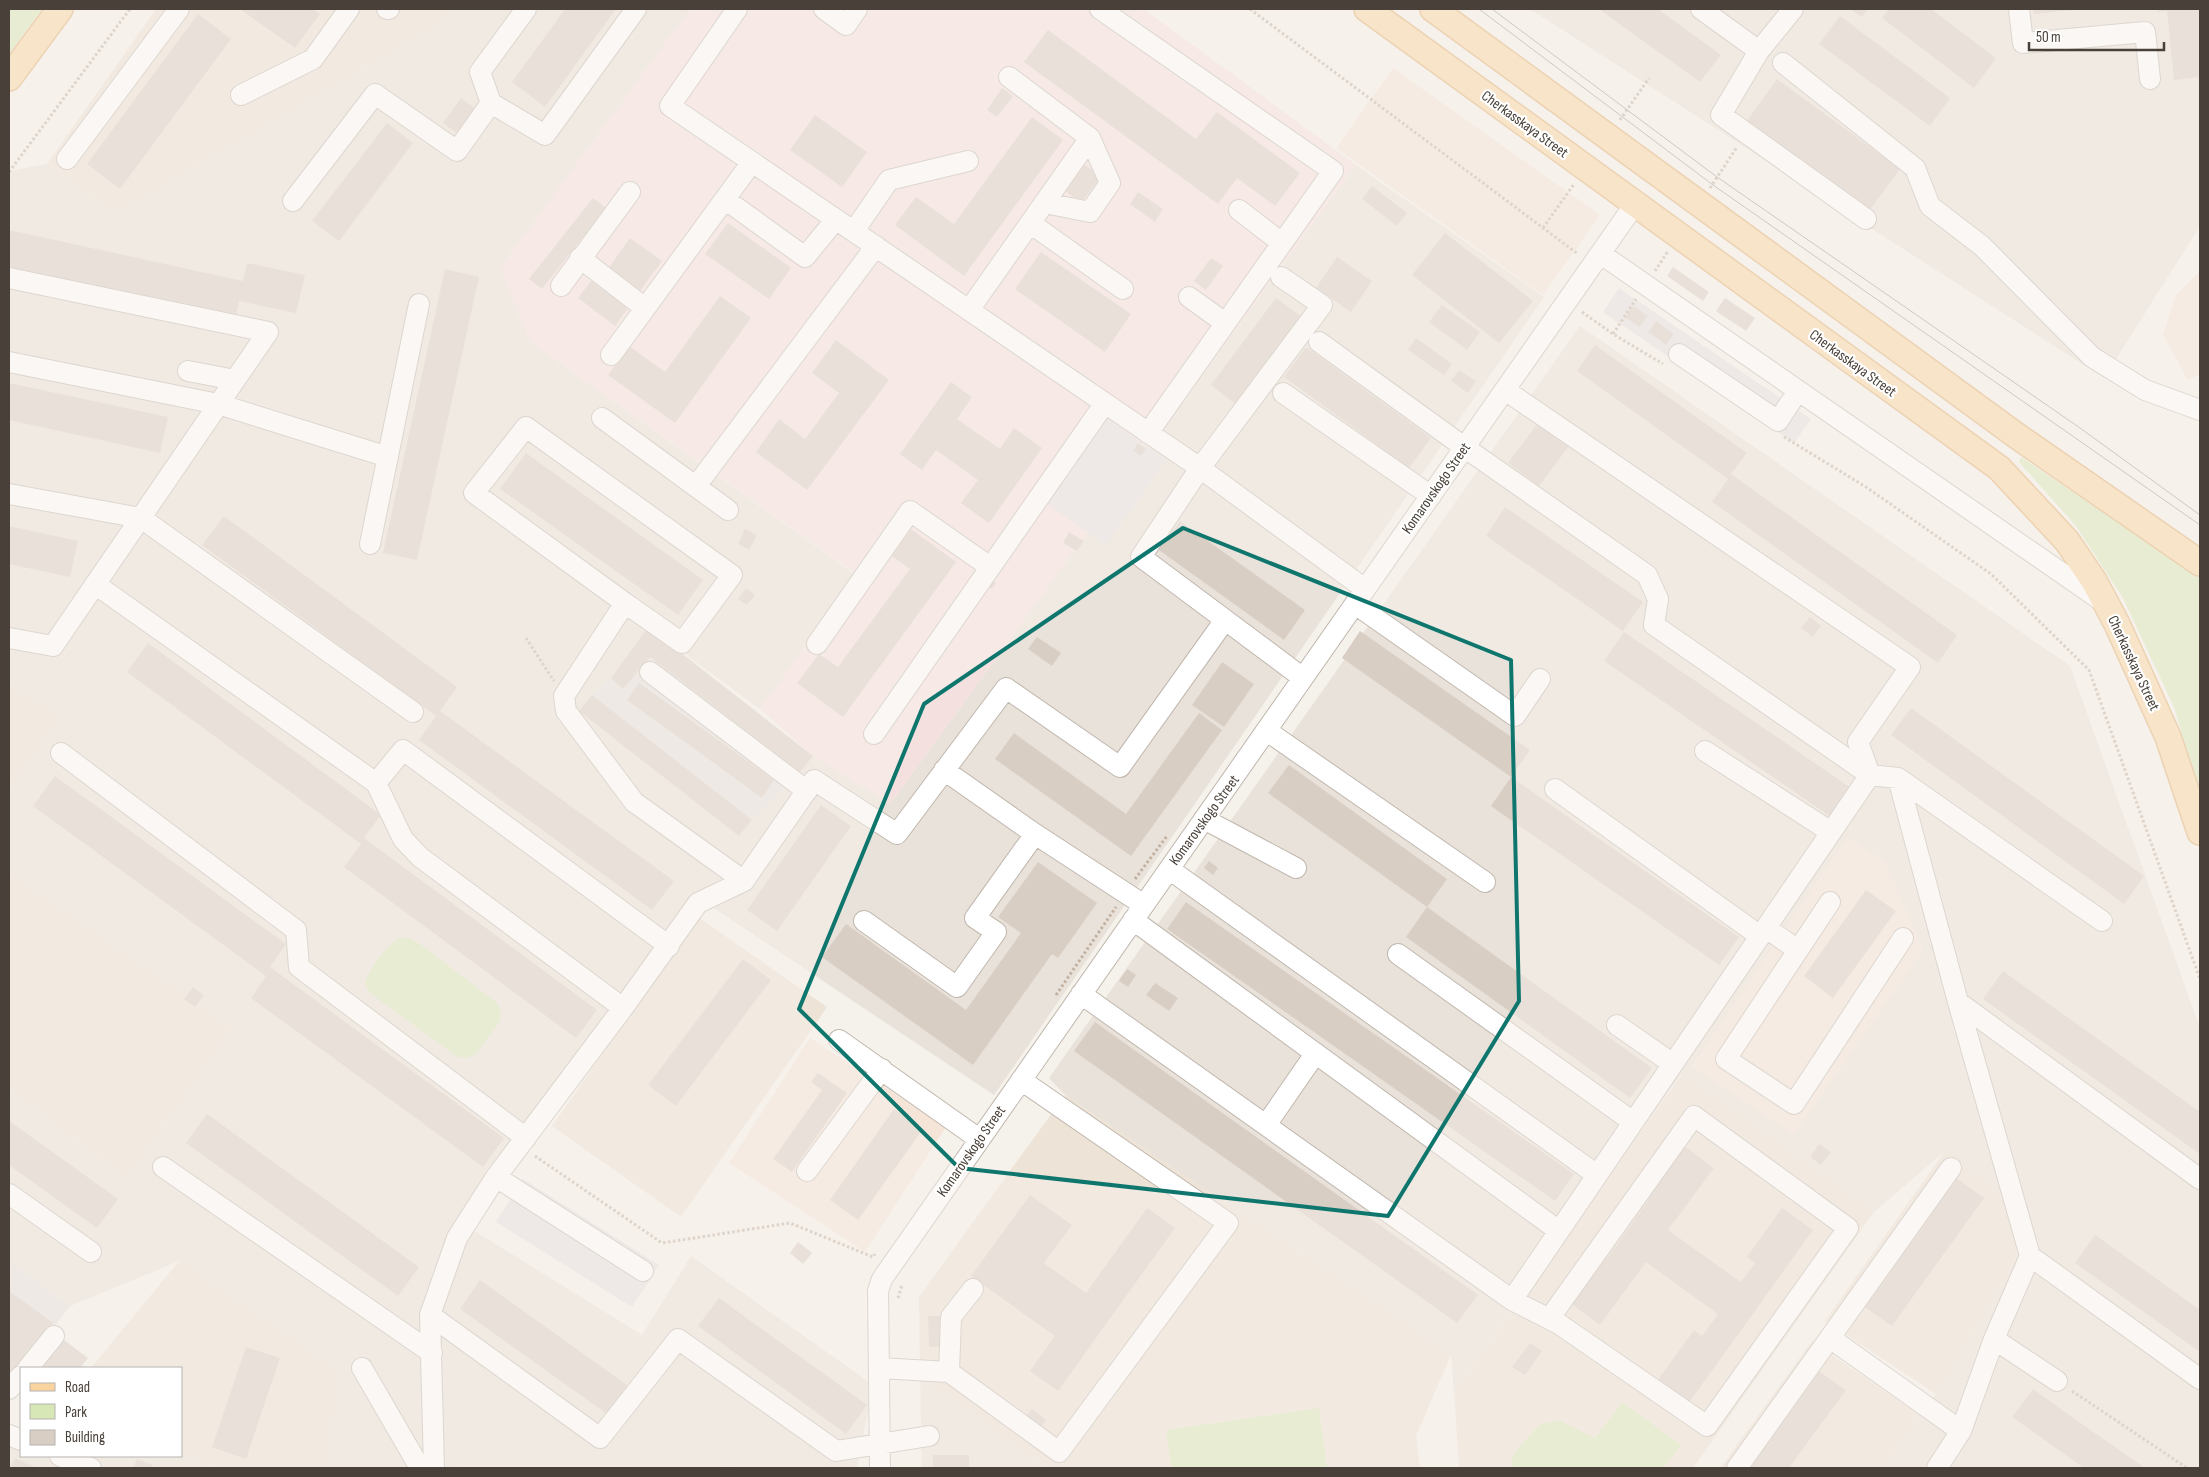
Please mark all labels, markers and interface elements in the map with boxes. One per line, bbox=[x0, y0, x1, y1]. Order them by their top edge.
scale bar bbox=[2029, 20, 2164, 52]
text: 50 m bbox=[2036, 28, 2061, 47]
street label: Cherkasskaya Street bbox=[1477, 86, 1572, 163]
street label: Cherkasskaya Street bbox=[1805, 325, 1900, 402]
street label: Komarovskogo Street bbox=[1398, 439, 1475, 538]
street label: Cherkasskaya Street bbox=[2103, 613, 2164, 714]
street label: Komarovskogo Street bbox=[1165, 771, 1244, 869]
street label: Komarovskogo Street bbox=[933, 1102, 1010, 1201]
legend bbox=[20, 1367, 182, 1457]
text: Road bbox=[65, 1378, 90, 1397]
text: Park bbox=[65, 1403, 87, 1422]
text: Building bbox=[65, 1428, 105, 1447]

